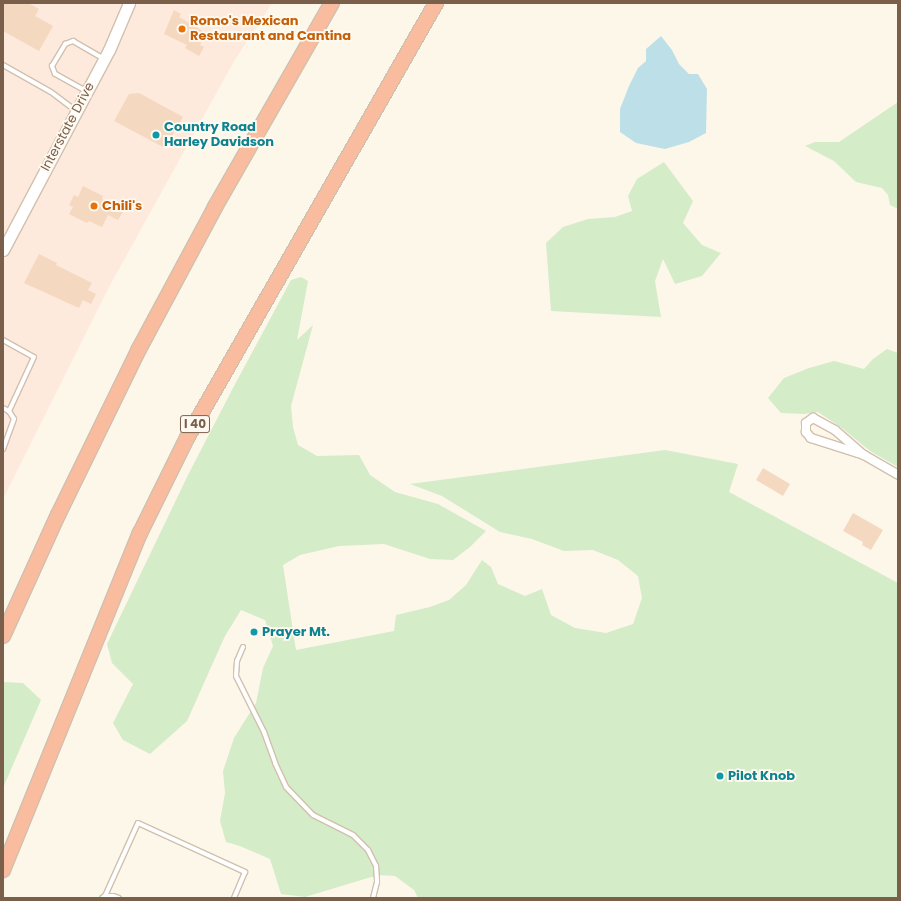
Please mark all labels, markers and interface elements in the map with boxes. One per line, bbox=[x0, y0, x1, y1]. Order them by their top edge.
place label: Romo's Mexican Restaurant and Cantina bbox=[190, 14, 351, 45]
marker: Romo's Mexican Restaurant and Cantina bbox=[177, 24, 187, 34]
street label: Interstate Drive bbox=[38, 80, 98, 174]
place label: Country Road Harley Davidson bbox=[164, 120, 274, 151]
marker: Country Road Harley Davidson bbox=[151, 130, 161, 140]
place label: Chili's bbox=[102, 198, 142, 214]
marker: Chili's bbox=[89, 201, 99, 211]
road number: I 40 bbox=[179, 414, 211, 434]
place label: Prayer Mt. bbox=[262, 624, 330, 640]
marker: Prayer Mt. bbox=[249, 627, 259, 637]
place label: Pilot Knob bbox=[728, 768, 795, 784]
marker: Pilot Knob bbox=[715, 771, 725, 781]

